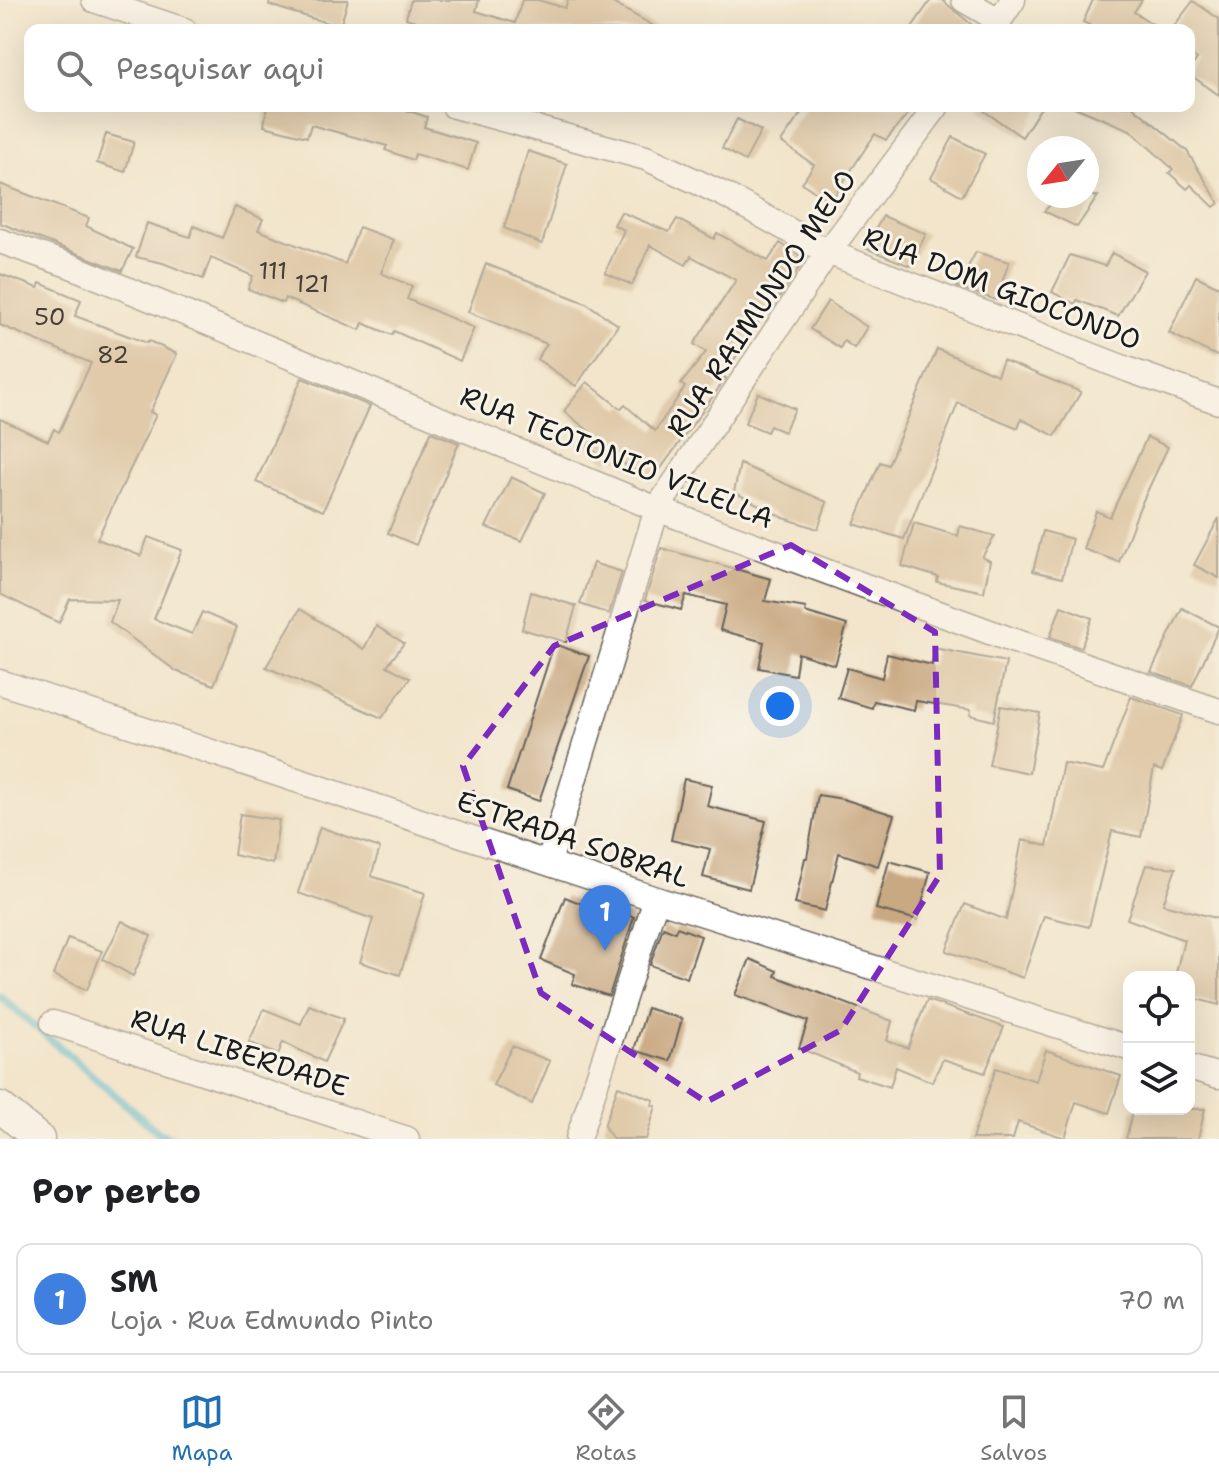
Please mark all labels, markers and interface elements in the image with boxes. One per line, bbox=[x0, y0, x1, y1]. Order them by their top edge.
search box bbox=[24, 24, 1195, 112]
icon: search bbox=[52, 46, 96, 90]
text: Pesquisar aqui bbox=[116, 48, 325, 89]
north arrow bbox=[1027, 136, 1099, 208]
street label: RUA RAIMUNDO MELO bbox=[657, 162, 865, 444]
street label: RUA DOM GIOCONDO bbox=[858, 217, 1146, 359]
house number: 111 bbox=[259, 255, 287, 287]
house number: 121 bbox=[295, 268, 329, 300]
house number: 50 bbox=[34, 301, 66, 333]
house number: 82 bbox=[97, 339, 129, 371]
street label: RUA TEOTONIO VILELLA bbox=[455, 377, 779, 537]
your location bbox=[760, 686, 800, 726]
street label: ESTRADA SOBRAL bbox=[452, 781, 694, 897]
pin: 1 bbox=[579, 885, 631, 951]
map controls bbox=[1123, 971, 1195, 1115]
button: locate bbox=[1123, 971, 1195, 1043]
street label: RUA LIBERDADE bbox=[126, 999, 354, 1105]
button: layers bbox=[1123, 1043, 1195, 1115]
text: Por perto bbox=[32, 1168, 201, 1214]
text: SM bbox=[110, 1261, 158, 1302]
text: 1 bbox=[54, 1282, 66, 1317]
text: 70 m bbox=[1118, 1282, 1185, 1317]
text: Loja · Rua Edmundo Pinto bbox=[110, 1302, 434, 1337]
tab: Mapa bbox=[172, 1390, 232, 1467]
tab: Rotas bbox=[576, 1390, 637, 1467]
tab: Salvos bbox=[980, 1390, 1047, 1467]

